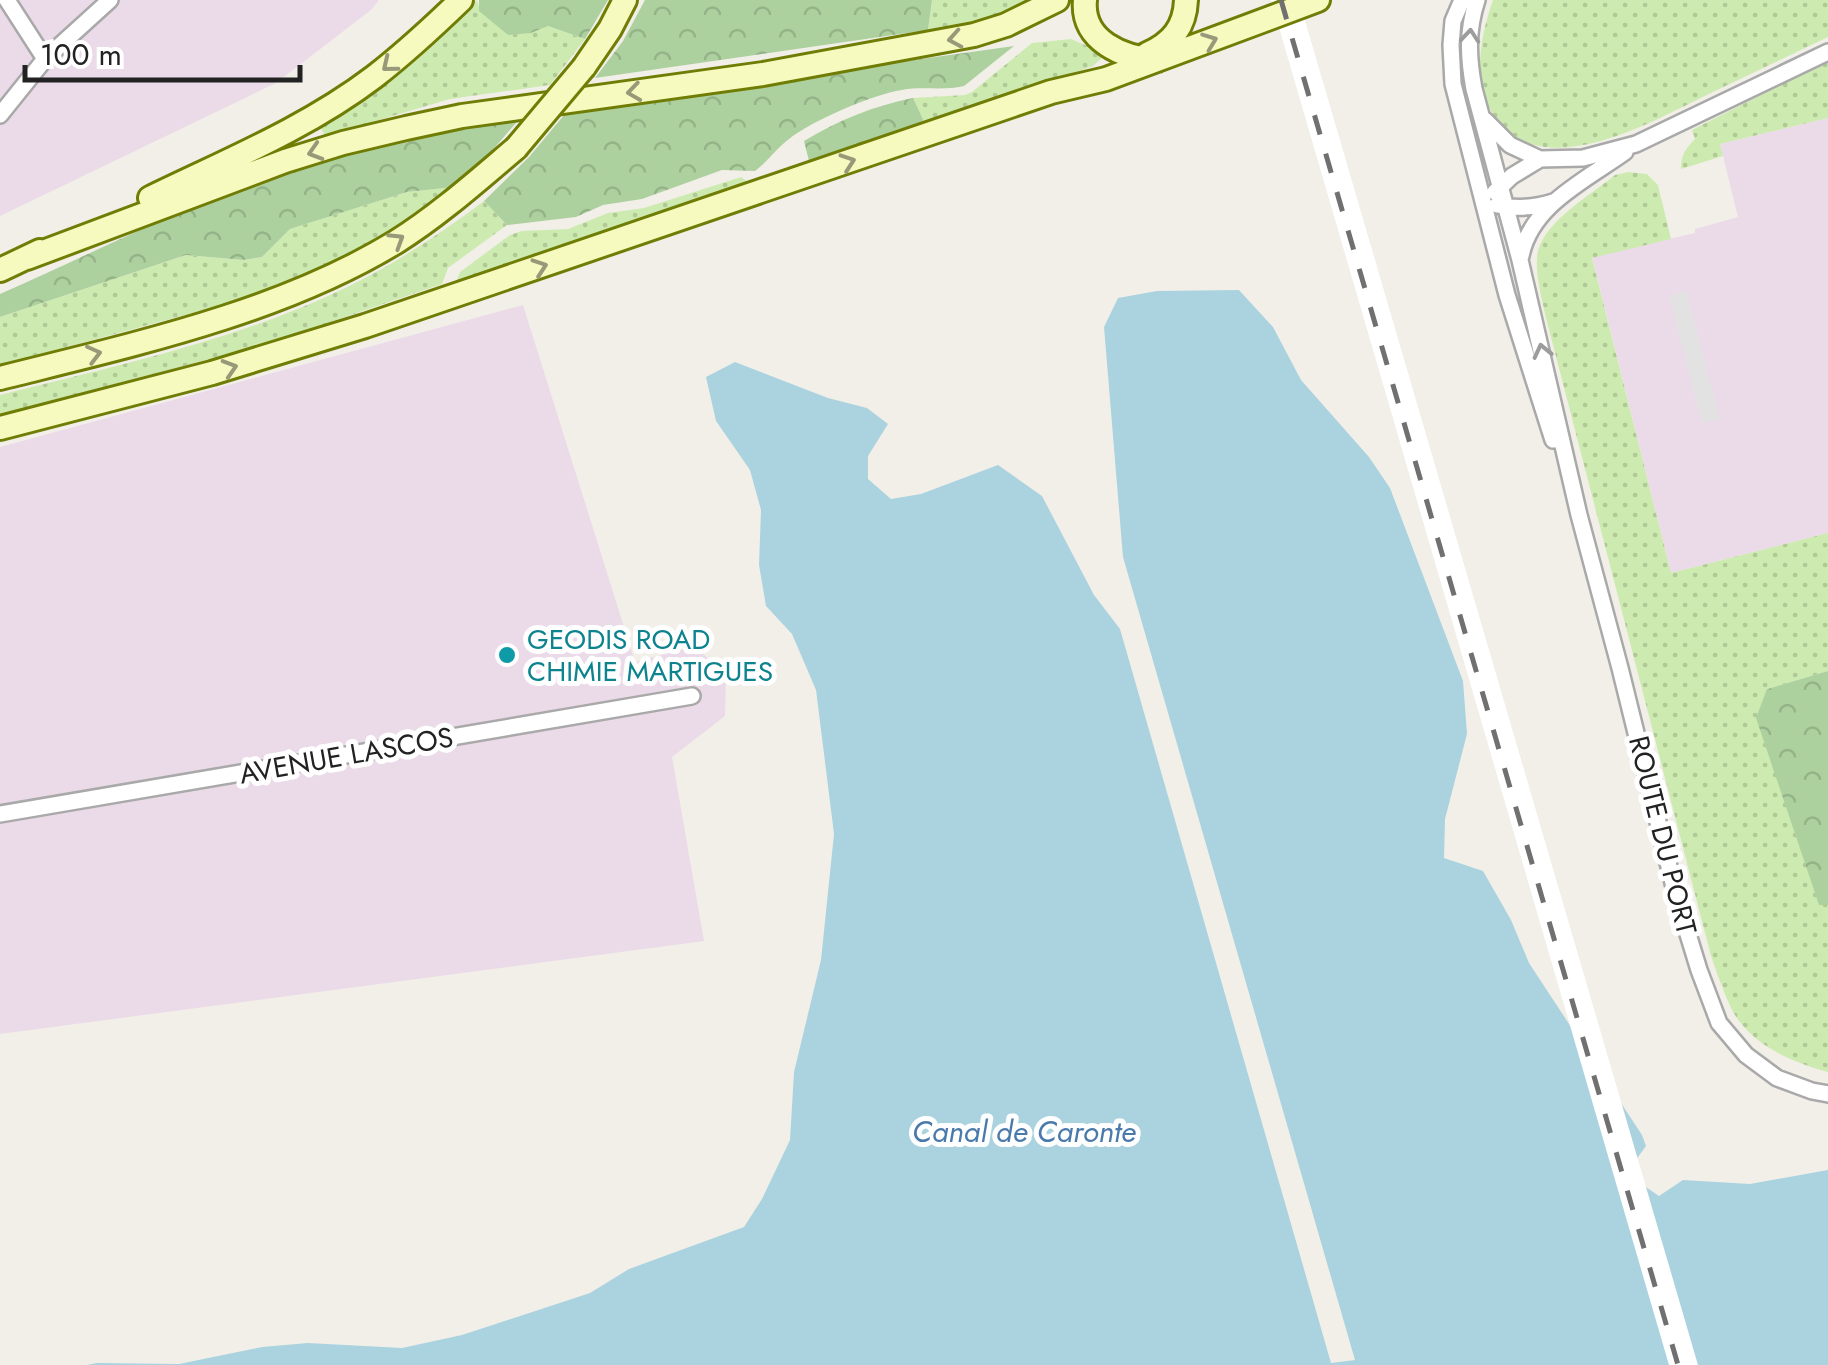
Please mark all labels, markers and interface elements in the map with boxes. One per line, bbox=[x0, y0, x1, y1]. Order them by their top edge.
scale bar bbox=[25, 20, 300, 82]
one-way arrow bbox=[1459, 27, 1480, 43]
one-way arrow bbox=[947, 28, 963, 49]
one-way arrow bbox=[1201, 32, 1218, 53]
text: 100 m bbox=[40, 33, 122, 76]
one-way arrow bbox=[382, 53, 400, 71]
one-way arrow bbox=[626, 80, 643, 101]
one-way arrow bbox=[308, 140, 325, 161]
one-way arrow bbox=[838, 153, 855, 173]
one-way arrow bbox=[387, 233, 405, 252]
one-way arrow bbox=[531, 258, 548, 278]
one-way arrow bbox=[1533, 343, 1554, 360]
one-way arrow bbox=[85, 344, 103, 365]
one-way arrow bbox=[220, 359, 237, 380]
place label: GEODIS ROAD CHIMIE MARTIGUES bbox=[527, 619, 773, 692]
marker: GEODIS ROAD CHIMIE MARTIGUES bbox=[496, 644, 518, 666]
street label: AVENUE LASCOS bbox=[236, 717, 456, 794]
street label: ROUTE DU PORT bbox=[1618, 732, 1707, 939]
water label: Canal de Caronte bbox=[912, 1110, 1136, 1153]

